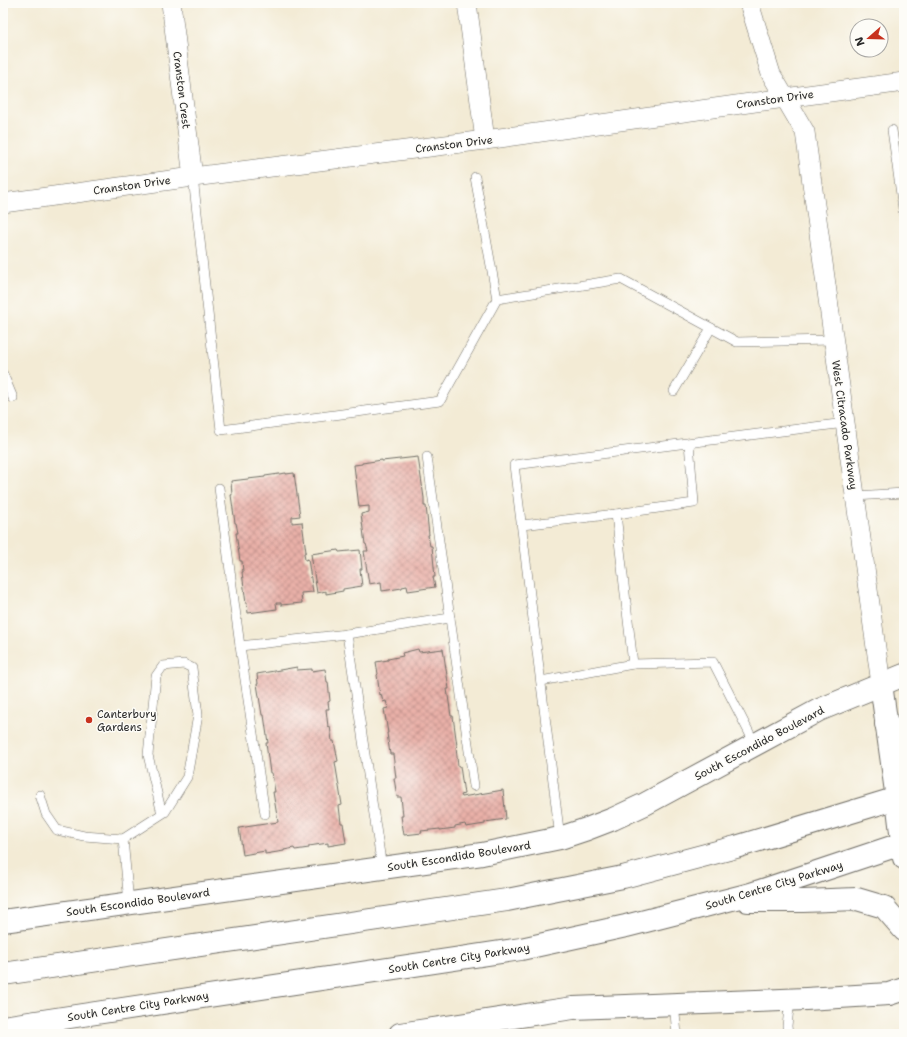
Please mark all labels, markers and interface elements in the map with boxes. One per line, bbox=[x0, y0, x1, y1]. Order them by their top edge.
north arrow bbox=[849, 18, 889, 58]
text: N bbox=[851, 34, 869, 48]
street label: Cranston Crest bbox=[169, 50, 194, 130]
street label: Cranston Drive bbox=[735, 87, 815, 112]
street label: Cranston Drive bbox=[414, 132, 494, 157]
street label: Cranston Drive bbox=[92, 173, 172, 198]
street label: West Citracado Parkway bbox=[828, 359, 861, 491]
street label: South Escondido Boulevard bbox=[692, 703, 827, 784]
place label: Canterbury Gardens bbox=[97, 707, 156, 735]
marker: Canterbury Gardens bbox=[84, 715, 94, 725]
street label: South Escondido Boulevard bbox=[386, 838, 532, 875]
street label: South Centre City Parkway bbox=[704, 857, 845, 914]
street label: South Escondido Boulevard bbox=[65, 885, 211, 920]
street label: South Centre City Parkway bbox=[387, 940, 531, 977]
street label: South Centre City Parkway bbox=[66, 988, 210, 1025]

